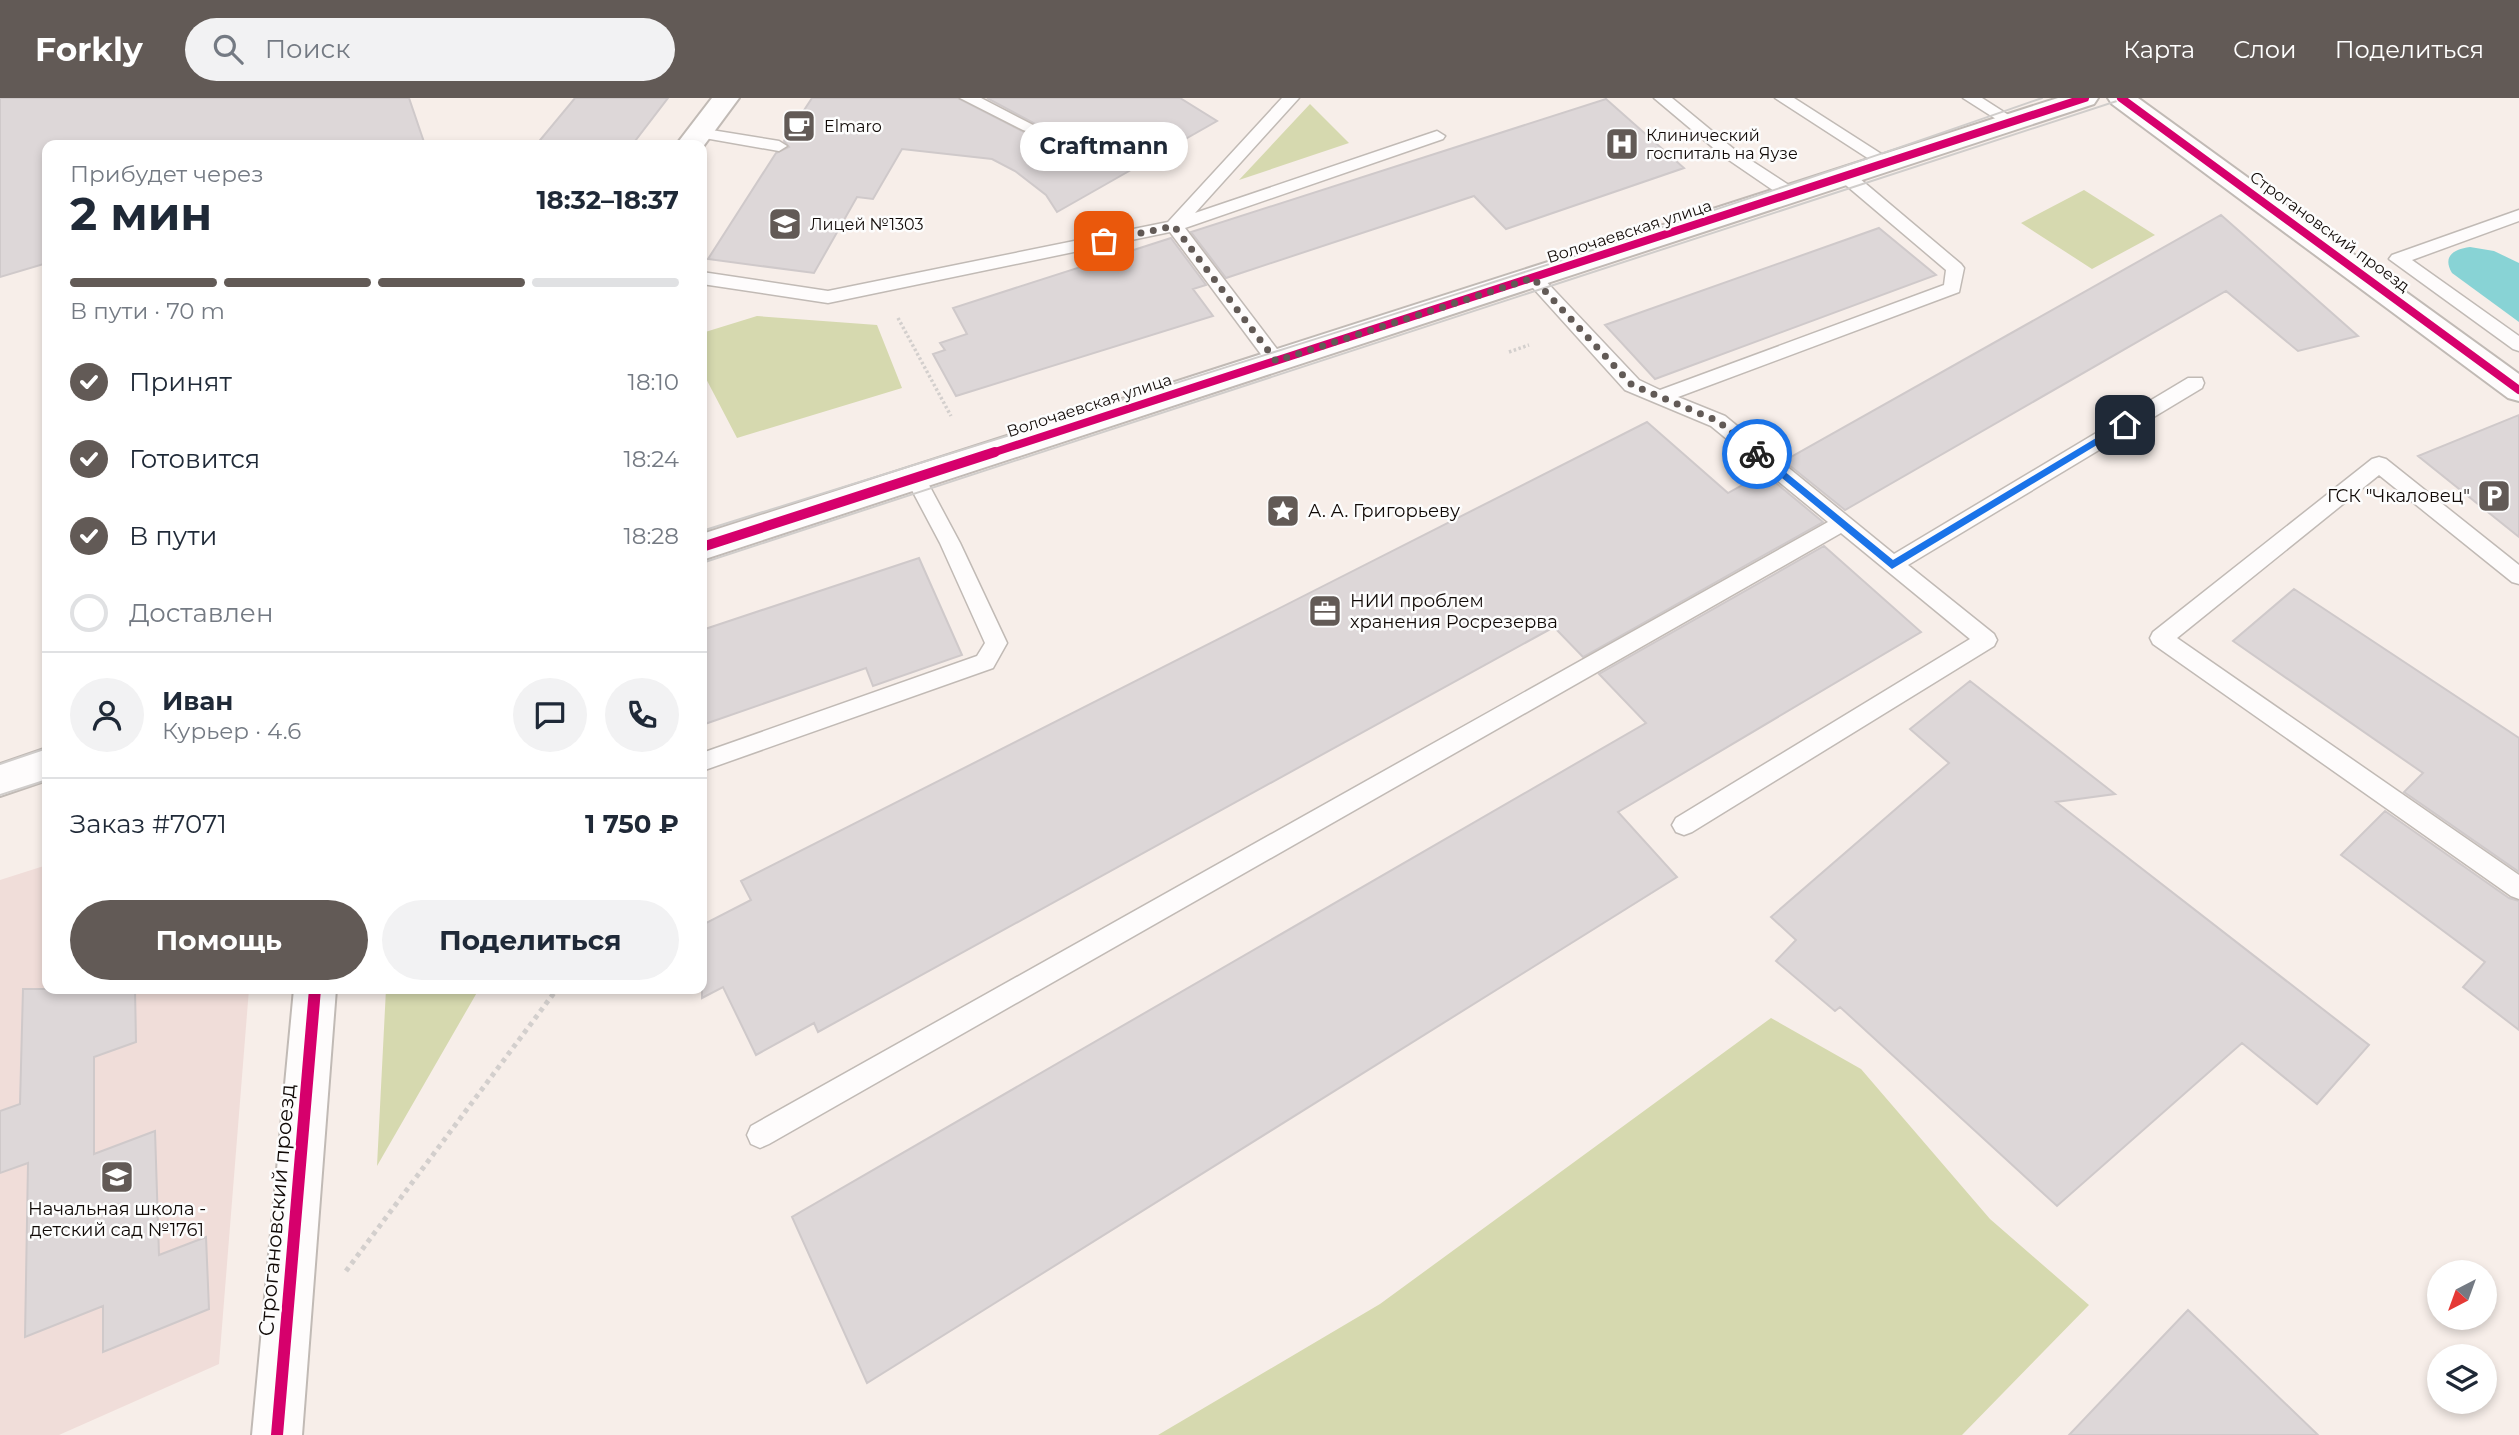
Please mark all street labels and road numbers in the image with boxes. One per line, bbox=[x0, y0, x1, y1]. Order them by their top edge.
street label: Строгановский проезд bbox=[2246, 167, 2413, 296]
street label: Волочаевская улица bbox=[1544, 196, 1714, 267]
street label: Волочаевская улица bbox=[1004, 370, 1174, 441]
street label: Строгановский проезд bbox=[253, 1083, 300, 1337]

